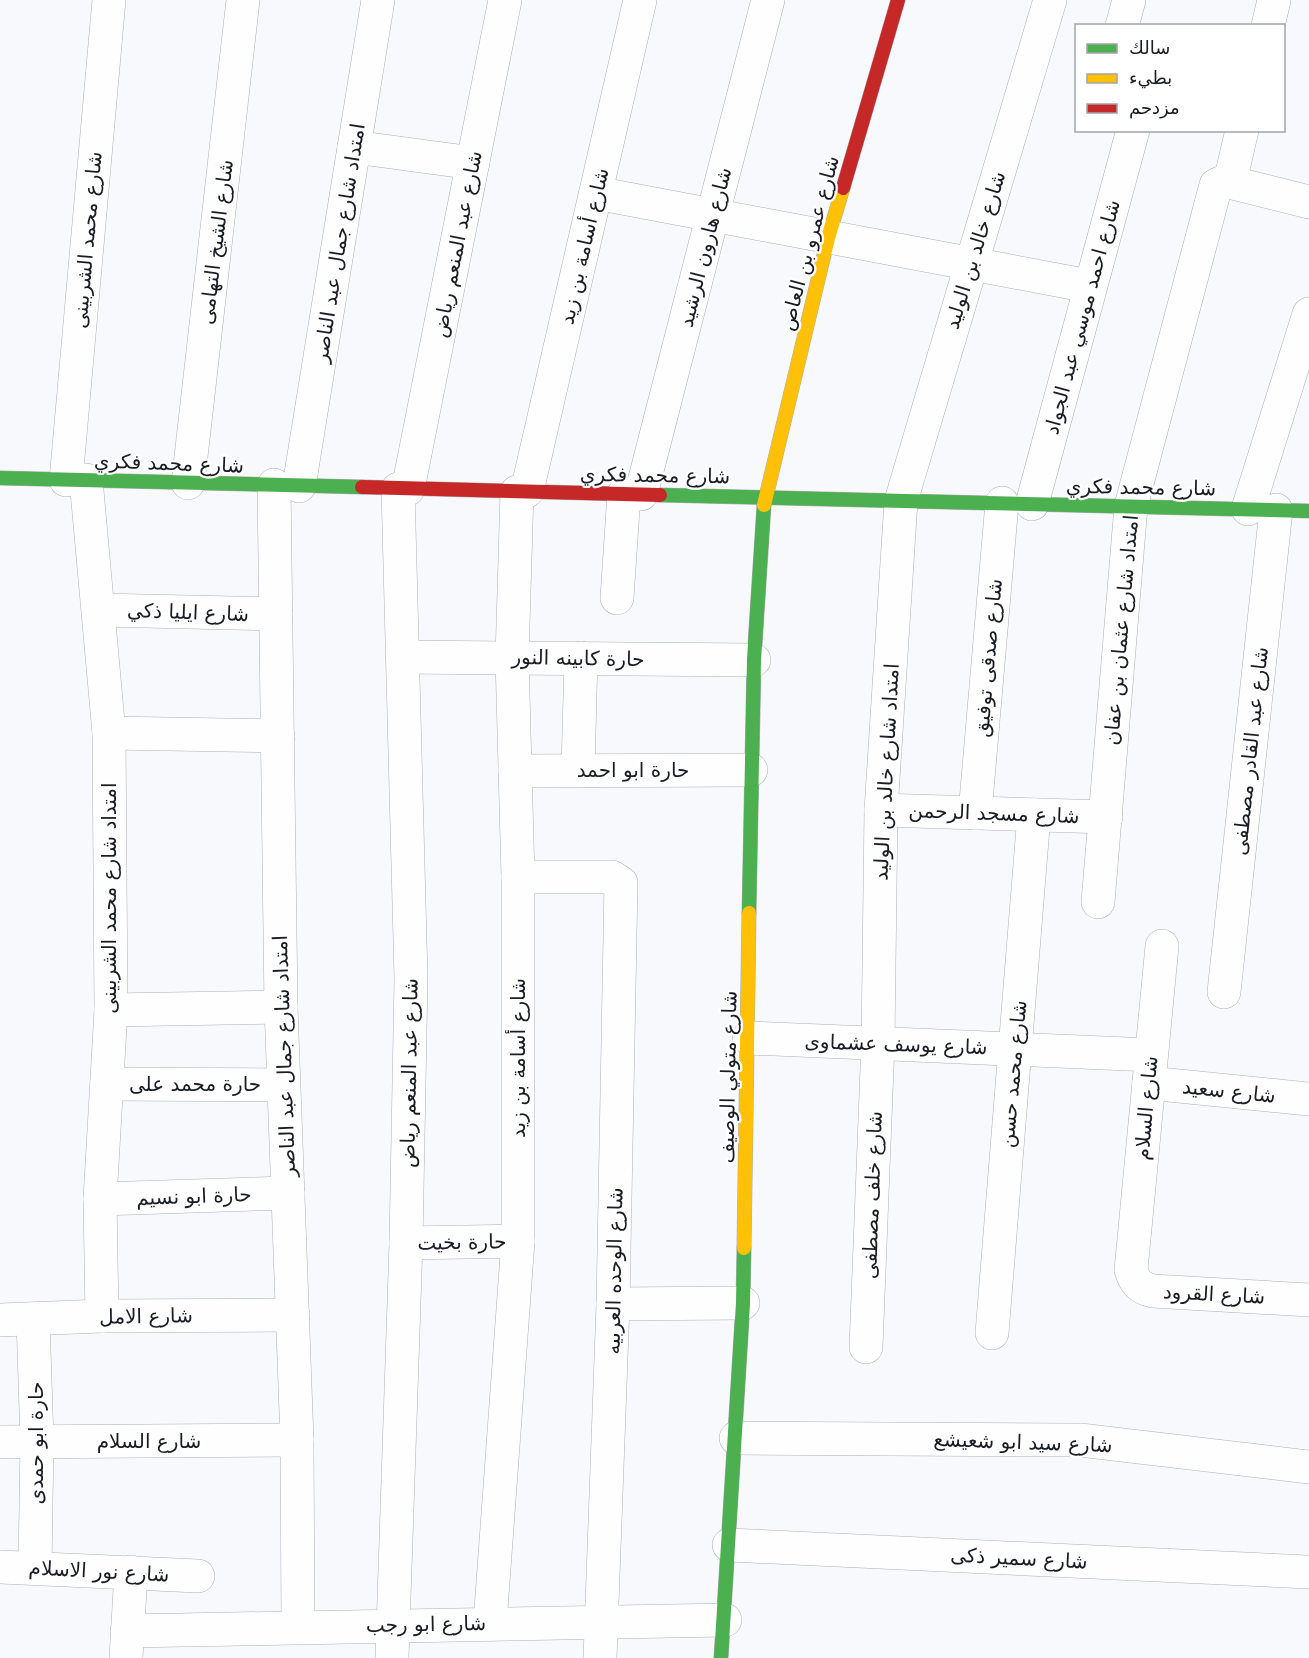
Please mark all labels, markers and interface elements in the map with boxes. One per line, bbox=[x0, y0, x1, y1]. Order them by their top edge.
legend bbox=[1075, 24, 1285, 132]
text: سالك bbox=[1129, 37, 1170, 58]
text: بطيء bbox=[1129, 67, 1172, 89]
text: مزدحم bbox=[1129, 97, 1180, 119]
street label: امتداد شارع جمال عبد الناصر bbox=[308, 122, 370, 365]
street label: شارع عبد المنعم رياض bbox=[427, 149, 487, 339]
street label: شارع محمد الشربينى bbox=[67, 150, 107, 330]
street label: شارع عمرو بن العاص bbox=[774, 153, 844, 333]
street label: شارع الشيخ التهامى bbox=[194, 158, 238, 326]
street label: شارع أسامة بن زيد bbox=[553, 165, 614, 327]
street label: شارع هارون الرشيد bbox=[674, 165, 736, 329]
street label: شارع خالد بن الوليد bbox=[940, 168, 1010, 332]
street label: شارع احمد موسي عبد الجواد bbox=[1039, 197, 1126, 437]
street label: شارع محمد فكري bbox=[94, 448, 244, 479]
street label: شارع محمد فكري bbox=[580, 462, 730, 489]
street label: شارع محمد فكري bbox=[1066, 474, 1216, 501]
street label: امتداد شارع عثمان بن عفان bbox=[1099, 514, 1143, 746]
street label: شارع صدقى توفيق bbox=[969, 578, 1007, 738]
street label: شارع ايليا ذكي bbox=[127, 598, 249, 627]
street label: حارة كابينه النور bbox=[510, 645, 645, 671]
street label: شارع عبد القادر مصطفى bbox=[1227, 645, 1273, 857]
street label: امتداد شارع خالد بن الوليد bbox=[868, 663, 904, 881]
street label: حارة ابو احمد bbox=[577, 758, 689, 782]
street label: امتداد شارع محمد الشربينى bbox=[97, 782, 121, 1014]
street label: شارع مسجد الرحمن bbox=[908, 798, 1080, 828]
street label: امتداد شارع جمال عبد الناصر bbox=[268, 935, 300, 1178]
street label: شارع عبد المنعم رياض bbox=[395, 978, 423, 1168]
street label: شارع أسامة بن زيد bbox=[505, 978, 530, 1138]
street label: شارع متولي الوصيف bbox=[714, 990, 743, 1164]
street label: شارع محمد حسن bbox=[995, 999, 1031, 1149]
street label: شارع يوسف عشماوى bbox=[804, 1029, 988, 1059]
street label: شارع السلام bbox=[1129, 1055, 1163, 1161]
street label: حارة محمد على bbox=[129, 1072, 261, 1096]
street label: شارع سعيد bbox=[1181, 1074, 1277, 1108]
street label: شارع خلف مصطفى bbox=[857, 1111, 887, 1279]
street label: حارة ابو نسيم bbox=[136, 1182, 252, 1210]
street label: شارع الوحده العربيه bbox=[601, 1187, 627, 1355]
street label: حارة بخيت bbox=[417, 1229, 507, 1255]
street label: شارع القرود bbox=[1162, 1279, 1266, 1309]
street label: شارع الامل bbox=[99, 1303, 193, 1329]
street label: حارة ابو حمدى bbox=[24, 1382, 48, 1504]
street label: شارع سيد ابو شعيشع bbox=[933, 1427, 1113, 1457]
street label: شارع السلام bbox=[97, 1429, 201, 1453]
street label: شارع سمير ذكى bbox=[950, 1542, 1088, 1574]
street label: شارع نور الاسلام bbox=[28, 1555, 170, 1587]
street label: شارع ابو رجب bbox=[366, 1611, 486, 1637]

